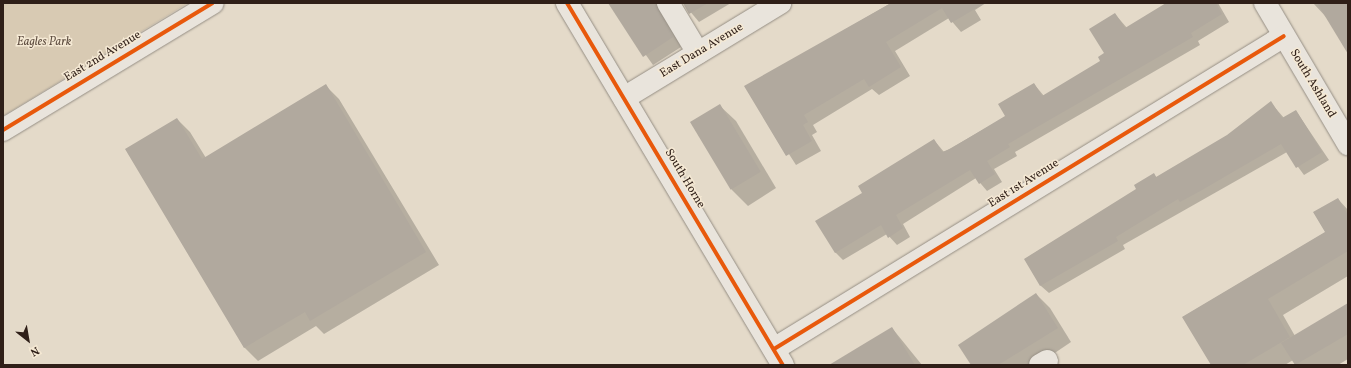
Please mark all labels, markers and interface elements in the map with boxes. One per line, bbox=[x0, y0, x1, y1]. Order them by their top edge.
street label: East Dana Avenue bbox=[658, 21, 746, 81]
street label: East 2nd Avenue bbox=[62, 28, 144, 86]
park label: Eagles Park bbox=[17, 36, 71, 50]
street label: South Ashland bbox=[1286, 47, 1338, 121]
street label: South Horne bbox=[661, 147, 707, 211]
street label: East 1st Avenue bbox=[986, 157, 1062, 211]
north arrow bbox=[8, 320, 48, 360]
text: N bbox=[27, 342, 42, 359]

